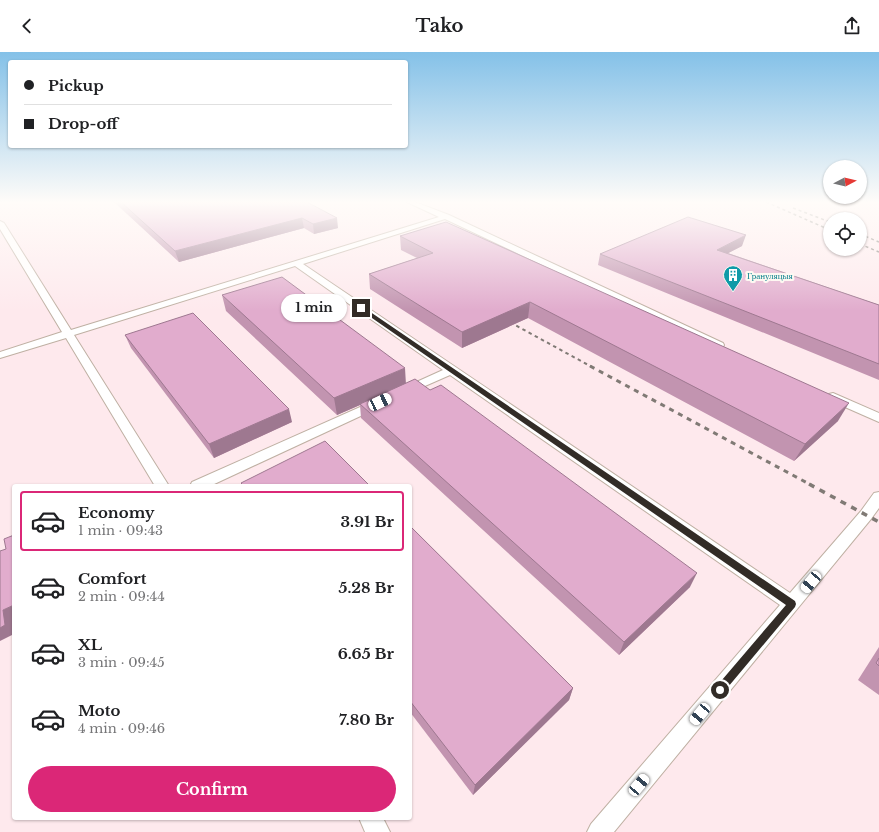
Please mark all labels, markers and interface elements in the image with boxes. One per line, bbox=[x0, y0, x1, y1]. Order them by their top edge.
icon: back bbox=[16, 15, 38, 37]
text: Tako bbox=[415, 15, 464, 37]
icon: share bbox=[841, 15, 863, 37]
text: Pickup bbox=[48, 76, 104, 95]
text: Drop-off bbox=[48, 114, 118, 133]
north arrow bbox=[823, 160, 867, 204]
map controls bbox=[823, 160, 867, 256]
button: locate bbox=[823, 212, 867, 256]
building icon: Грануляцыя bbox=[722, 264, 744, 292]
place label: Грануляцыя bbox=[747, 270, 793, 281]
callout: 1 min bbox=[281, 294, 347, 322]
text: 1 min bbox=[295, 299, 333, 316]
route end bbox=[352, 299, 370, 317]
car bbox=[367, 391, 393, 413]
icon: car bbox=[30, 503, 66, 539]
text: Economy bbox=[78, 503, 155, 522]
text: 3.91 Br bbox=[340, 512, 394, 531]
text: 1 min · 09:43 bbox=[78, 522, 163, 539]
icon: car bbox=[30, 569, 66, 605]
text: Comfort bbox=[78, 569, 146, 588]
car bbox=[799, 569, 823, 595]
text: 5.28 Br bbox=[338, 578, 394, 597]
text: 2 min · 09:44 bbox=[78, 588, 165, 605]
icon: car bbox=[30, 635, 66, 671]
text: XL bbox=[78, 635, 102, 654]
text: 6.65 Br bbox=[338, 644, 394, 663]
text: 3 min · 09:45 bbox=[78, 654, 165, 671]
route start bbox=[711, 681, 729, 699]
icon: car bbox=[30, 701, 66, 737]
text: Moto bbox=[78, 701, 120, 720]
car bbox=[688, 701, 712, 727]
text: 7.80 Br bbox=[339, 710, 394, 729]
text: 4 min · 09:46 bbox=[78, 720, 165, 737]
button: Confirm bbox=[28, 766, 396, 812]
car bbox=[627, 772, 651, 798]

